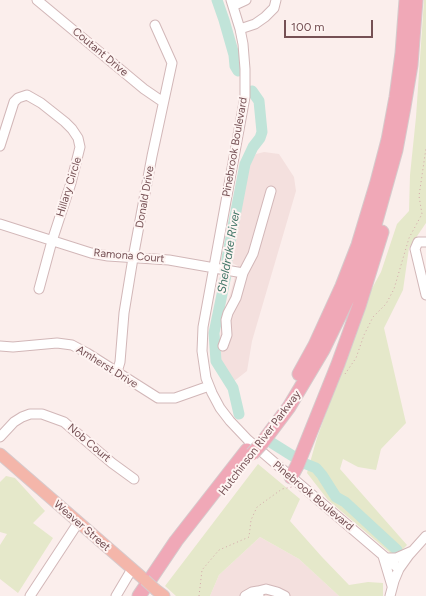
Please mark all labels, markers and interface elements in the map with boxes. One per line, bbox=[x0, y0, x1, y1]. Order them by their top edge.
scale bar bbox=[286, 12, 375, 38]
text: 100 m bbox=[291, 20, 325, 34]
street label: Coutant Drive bbox=[69, 25, 131, 79]
street label: Pinebrook Boulevard bbox=[220, 96, 250, 198]
street label: Hillary Circle bbox=[54, 155, 84, 219]
street label: Donald Drive bbox=[133, 165, 157, 229]
water label: Sheldrake River bbox=[215, 210, 243, 294]
street label: Ramona Court bbox=[93, 246, 165, 266]
street label: Amherst Drive bbox=[74, 343, 140, 391]
street label: Hutchinson River Parkway bbox=[216, 388, 304, 498]
street label: Nob Court bbox=[65, 421, 113, 465]
street label: Pinebrook Boulevard bbox=[270, 459, 356, 533]
street label: Weaver Street bbox=[51, 498, 113, 554]

